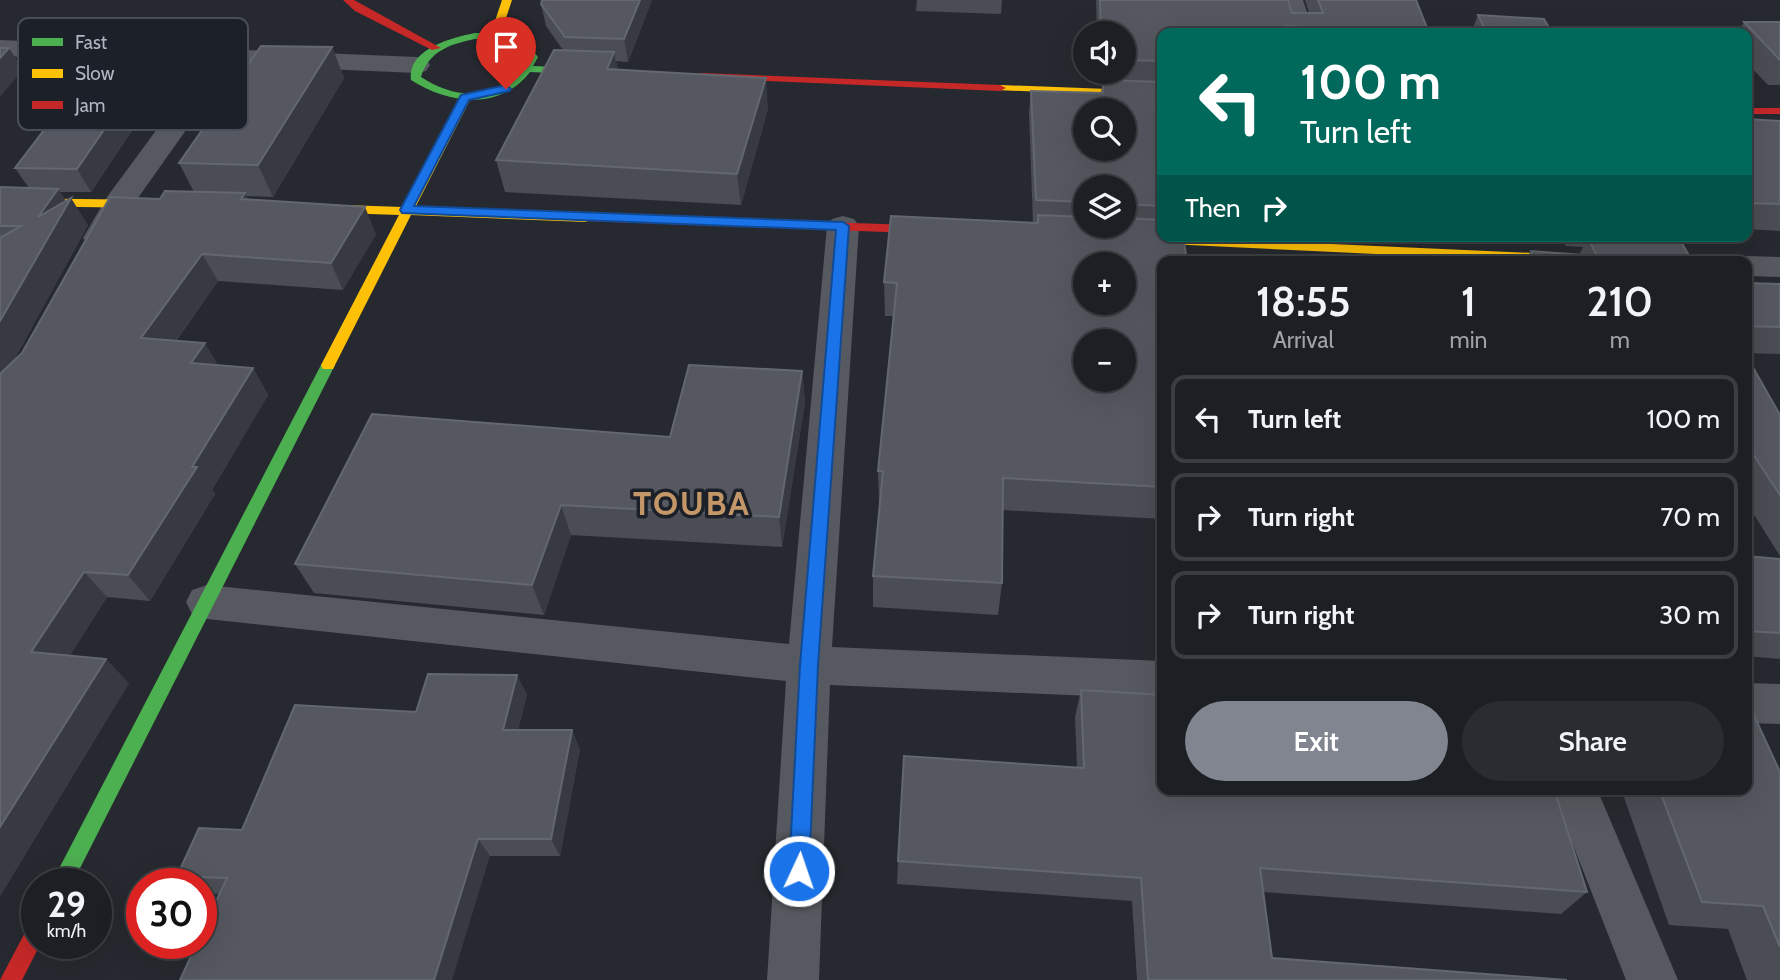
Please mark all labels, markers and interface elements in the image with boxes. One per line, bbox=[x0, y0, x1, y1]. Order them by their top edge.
pin bbox=[476, 17, 536, 89]
legend bbox=[18, 18, 248, 130]
map controls bbox=[1073, 21, 1136, 392]
button: sound bbox=[1073, 21, 1136, 84]
icon: arrive bbox=[487, 28, 525, 66]
text: Fast bbox=[75, 31, 108, 54]
text: 100 m bbox=[1300, 52, 1441, 111]
icon: left bbox=[1185, 56, 1276, 147]
text: Slow bbox=[75, 62, 115, 85]
text: Jam bbox=[74, 94, 105, 117]
button: search bbox=[1073, 98, 1136, 161]
text: Turn left bbox=[1300, 112, 1411, 151]
button: layers bbox=[1073, 175, 1136, 238]
icon: right bbox=[1255, 189, 1293, 227]
text: Then bbox=[1185, 192, 1241, 224]
button: + bbox=[1073, 252, 1136, 315]
text: 18:55 bbox=[1256, 275, 1351, 327]
text: 1 bbox=[1461, 275, 1476, 327]
text: 210 bbox=[1586, 275, 1653, 327]
text: Arrival bbox=[1273, 326, 1334, 354]
text: min bbox=[1450, 326, 1487, 354]
text: m bbox=[1610, 326, 1630, 354]
button: − bbox=[1073, 329, 1136, 392]
icon: left bbox=[1189, 400, 1227, 438]
text: Turn left bbox=[1248, 403, 1341, 435]
text: 100 m bbox=[1647, 403, 1720, 435]
district label: TOUBA bbox=[633, 483, 751, 523]
icon: right bbox=[1189, 498, 1227, 536]
text: Turn right bbox=[1248, 501, 1354, 533]
text: 70 m bbox=[1660, 501, 1720, 533]
icon: right bbox=[1189, 596, 1227, 634]
text: Turn right bbox=[1248, 599, 1354, 631]
text: 30 m bbox=[1659, 599, 1720, 631]
button: Exit bbox=[1185, 701, 1448, 781]
button: Share bbox=[1462, 701, 1724, 781]
position arrow bbox=[762, 834, 836, 908]
speed limit sign: 30 bbox=[126, 868, 217, 959]
text: 29 bbox=[47, 883, 86, 926]
text: km/h bbox=[47, 920, 86, 942]

